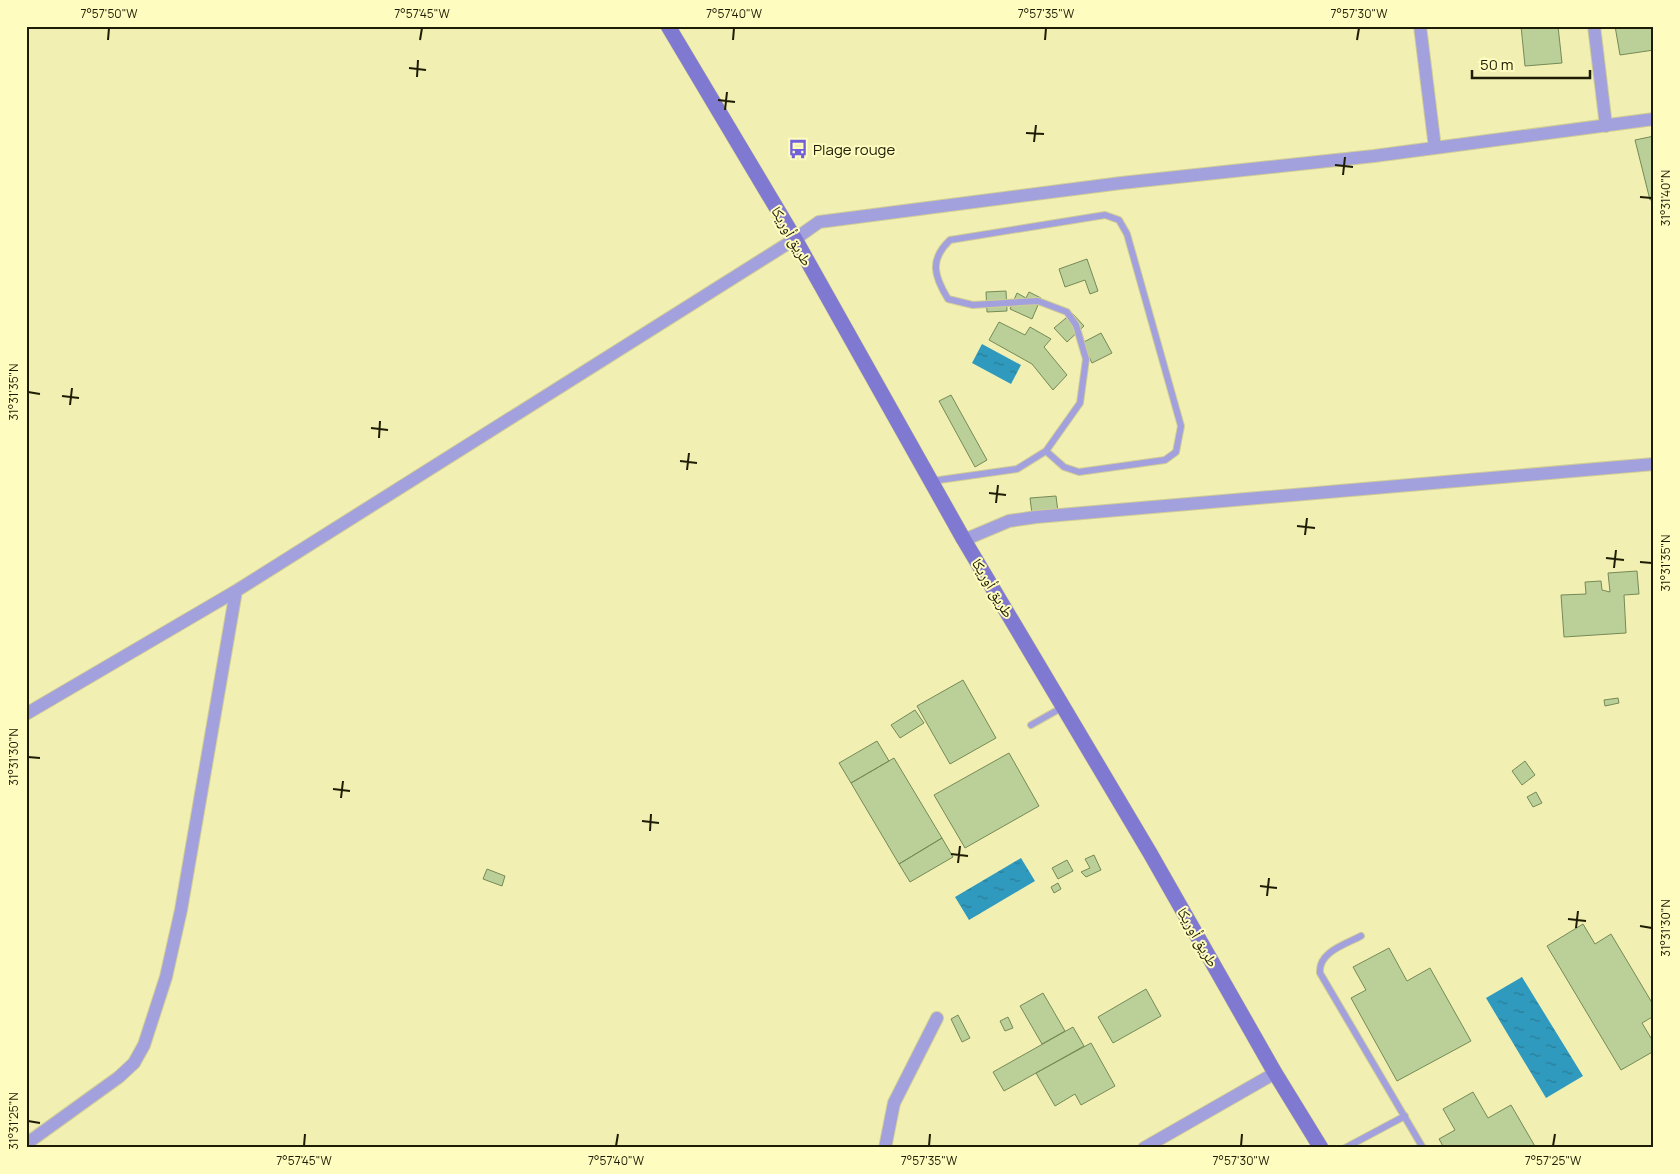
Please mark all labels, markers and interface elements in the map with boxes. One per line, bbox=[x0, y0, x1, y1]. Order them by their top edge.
text: 7°57'50"W bbox=[80, 5, 138, 22]
text: 7°57'45"W bbox=[394, 5, 450, 22]
text: 7°57'40"W bbox=[706, 5, 763, 22]
text: 7°57'35"W bbox=[1018, 5, 1075, 22]
text: 7°57'30"W bbox=[1331, 5, 1388, 22]
scale bar bbox=[1472, 48, 1590, 80]
text: 50 m bbox=[1480, 54, 1514, 75]
bus stop icon: Plage rouge bbox=[787, 138, 809, 160]
place label: Plage rouge bbox=[813, 139, 895, 160]
text: 31°31'40"N bbox=[1657, 170, 1674, 226]
street label: طريق أوريكا bbox=[766, 202, 818, 270]
text: 31°31'35"N bbox=[5, 363, 22, 421]
text: 31°31'35"N bbox=[1657, 534, 1674, 592]
street label: طريق أوريكا bbox=[967, 554, 1019, 622]
text: 31°31'30"N bbox=[5, 728, 22, 786]
text: 31°31'30"N bbox=[1657, 899, 1674, 957]
street label: طريق أوريكا bbox=[1172, 903, 1224, 971]
text: 31°31'25"N bbox=[5, 1092, 22, 1150]
text: 7°57'45"W bbox=[276, 1152, 332, 1169]
text: 7°57'40"W bbox=[588, 1152, 645, 1169]
text: 7°57'35"W bbox=[901, 1152, 958, 1169]
text: 7°57'30"W bbox=[1213, 1152, 1270, 1169]
text: 7°57'25"W bbox=[1525, 1152, 1582, 1169]

